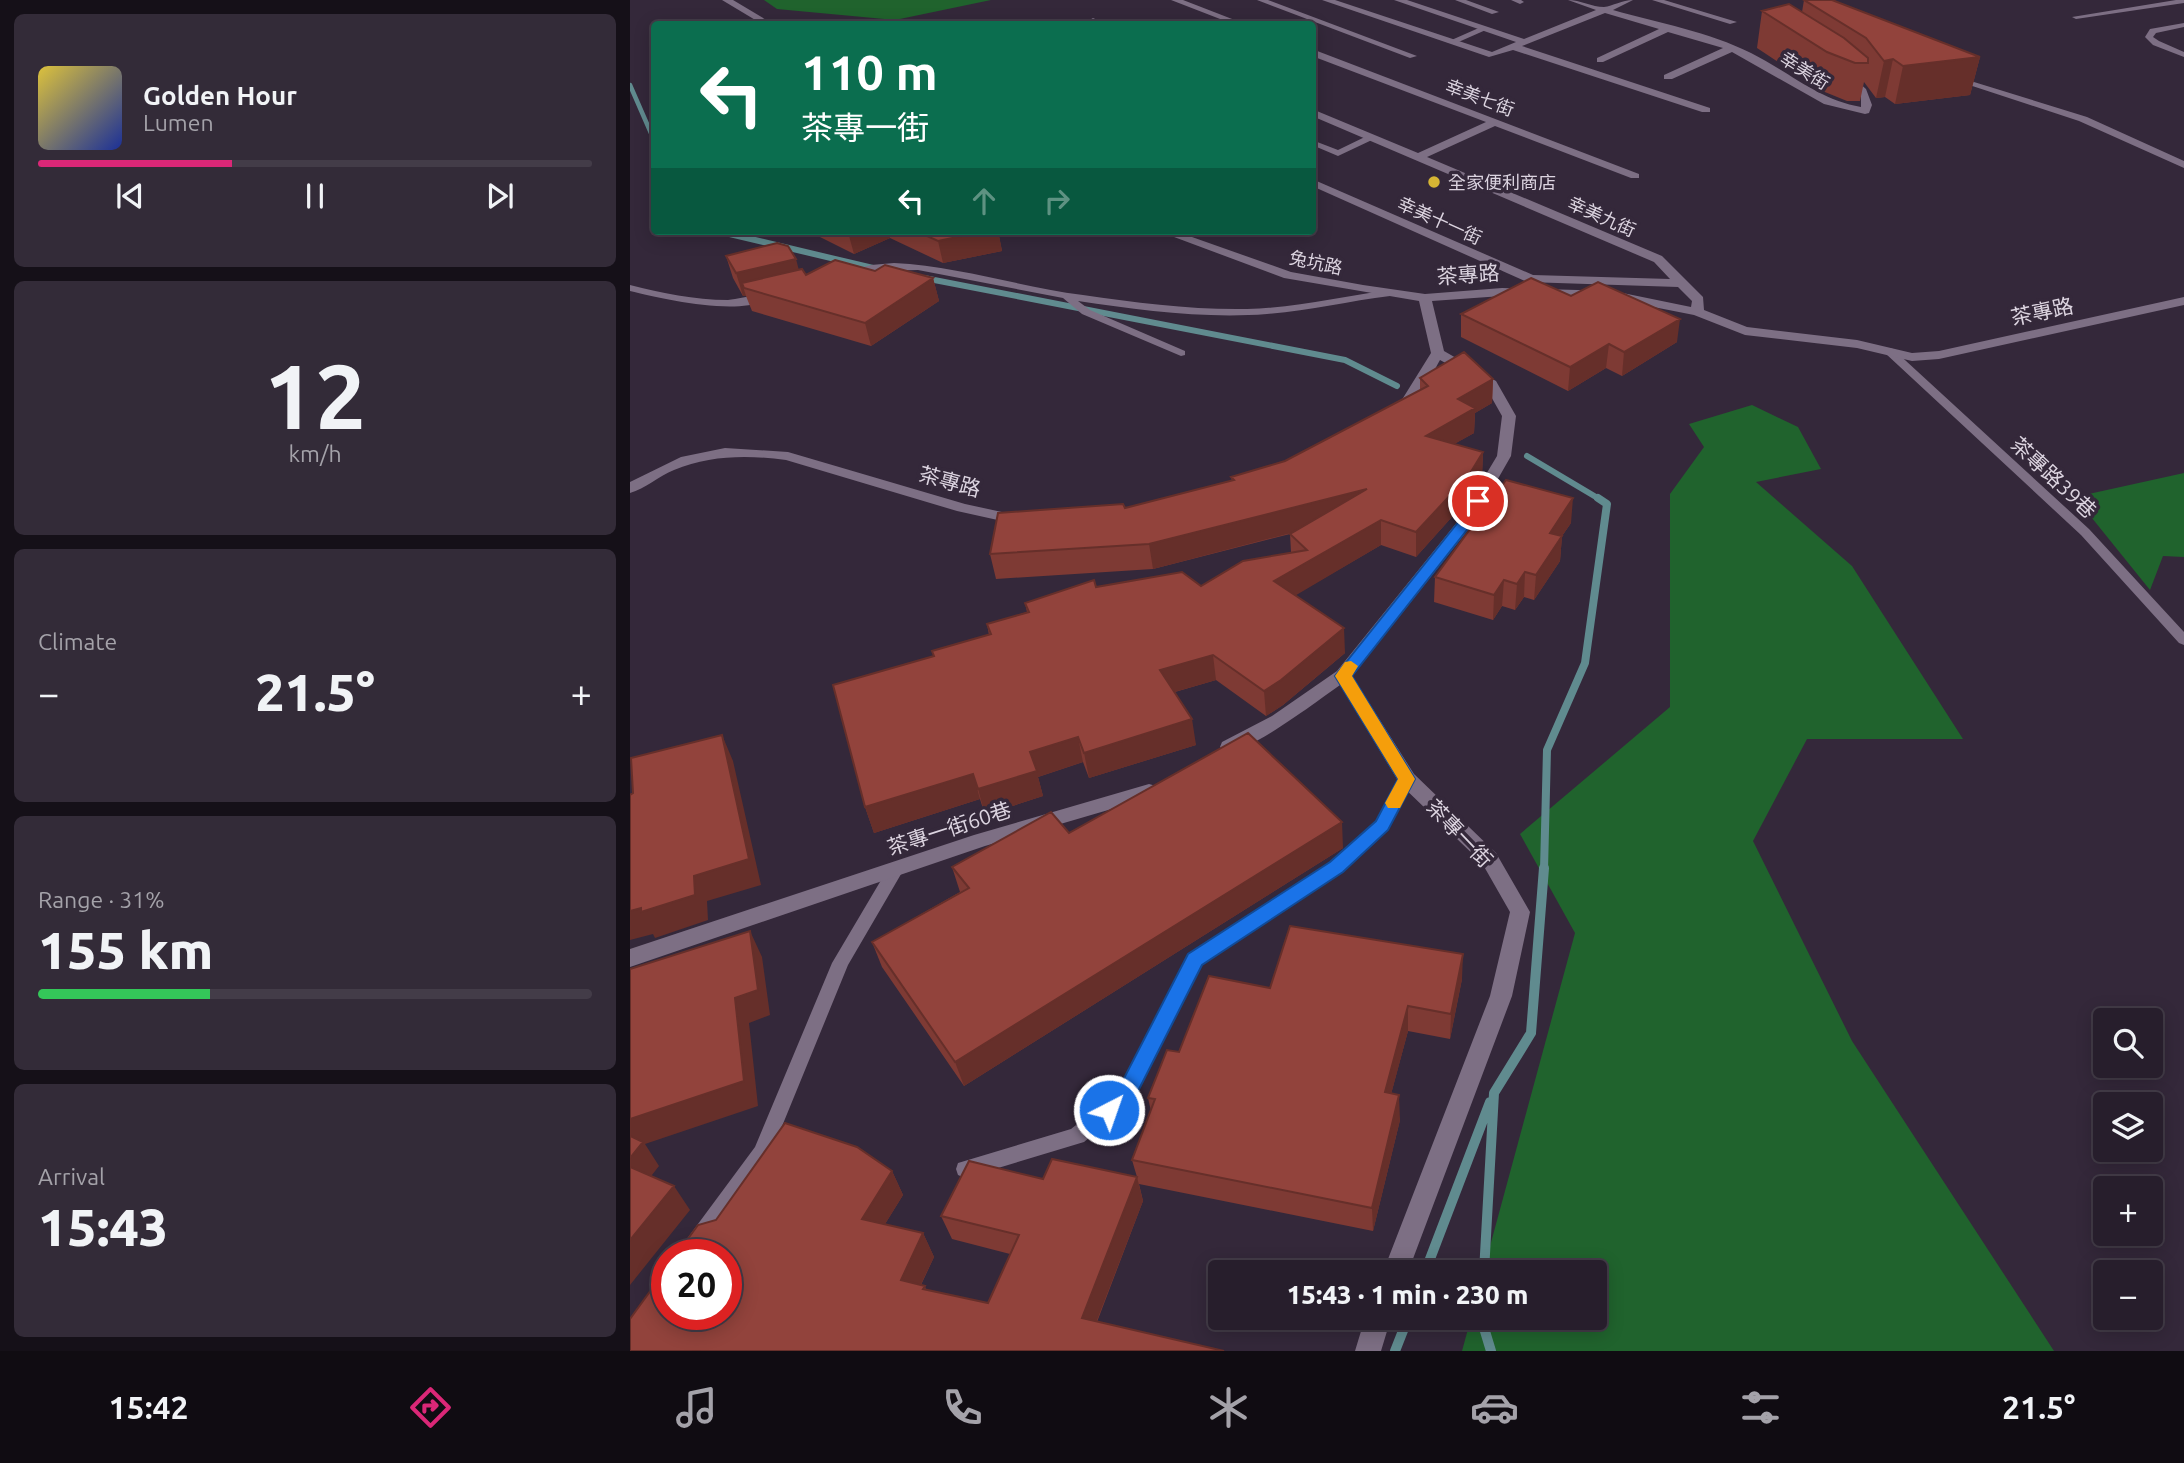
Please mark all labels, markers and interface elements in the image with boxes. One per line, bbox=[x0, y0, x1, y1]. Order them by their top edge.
text: 110 m bbox=[801, 44, 938, 99]
street label: 幸美街 bbox=[1777, 47, 1833, 93]
icon: left bbox=[686, 49, 777, 140]
street label: 幸美七街 bbox=[1443, 75, 1517, 119]
text: Golden Hour bbox=[143, 81, 297, 110]
text: 茶專一街 bbox=[801, 109, 929, 145]
text: Lumen bbox=[143, 110, 214, 135]
place label: 全家便利商店 bbox=[1448, 172, 1556, 192]
marker: 全家便利商店 bbox=[1426, 174, 1442, 190]
icon: previous bbox=[111, 177, 149, 215]
icon: pause bbox=[296, 177, 334, 215]
icon: next bbox=[481, 177, 519, 215]
icon: left bbox=[892, 182, 930, 220]
icon: ahead bbox=[965, 182, 1003, 220]
icon: right bbox=[1038, 182, 1076, 220]
street label: 幸美九街 bbox=[1565, 192, 1639, 240]
street label: 幸美十一街 bbox=[1395, 193, 1485, 247]
street label: 兔坑路 bbox=[1288, 247, 1344, 277]
street label: 茶專路 bbox=[1436, 260, 1500, 288]
street label: 茶專路 bbox=[2009, 293, 2075, 329]
text: 12 bbox=[264, 344, 366, 446]
street label: 茶專路39巷 bbox=[2006, 431, 2102, 523]
text: km/h bbox=[288, 441, 342, 466]
street label: 茶專路 bbox=[916, 461, 984, 501]
pin bbox=[1448, 471, 1508, 531]
icon: arrive bbox=[1459, 482, 1497, 520]
text: Climate bbox=[38, 629, 117, 654]
text: 21.5° bbox=[255, 663, 375, 721]
text: − bbox=[38, 672, 59, 714]
text: + bbox=[571, 672, 592, 714]
street label: 茶專一街 bbox=[1422, 794, 1498, 872]
street label: 茶專一街60巷 bbox=[884, 797, 1014, 859]
text: Range · 31% bbox=[38, 887, 165, 912]
text: 155 km bbox=[38, 921, 213, 979]
map controls bbox=[2093, 1008, 2163, 1330]
button: search bbox=[2093, 1008, 2163, 1078]
position arrow bbox=[1072, 1073, 1146, 1147]
button: layers bbox=[2093, 1092, 2163, 1162]
text: Arrival bbox=[38, 1164, 105, 1189]
button: + bbox=[2093, 1176, 2163, 1246]
text: 15:43 bbox=[38, 1198, 168, 1256]
speed limit sign: 20 bbox=[651, 1239, 742, 1330]
button: − bbox=[2093, 1260, 2163, 1330]
text: 15:43 · 1 min · 230 m bbox=[1287, 1280, 1528, 1309]
icon: directions bbox=[406, 1383, 455, 1432]
icon: music bbox=[672, 1383, 721, 1432]
icon: phone bbox=[938, 1383, 987, 1432]
icon: climate bbox=[1204, 1383, 1253, 1432]
icon: car bbox=[1470, 1383, 1519, 1432]
icon: filters bbox=[1736, 1383, 1785, 1432]
text: 15:42 bbox=[109, 1389, 189, 1425]
text: 21.5° bbox=[2002, 1389, 2075, 1425]

